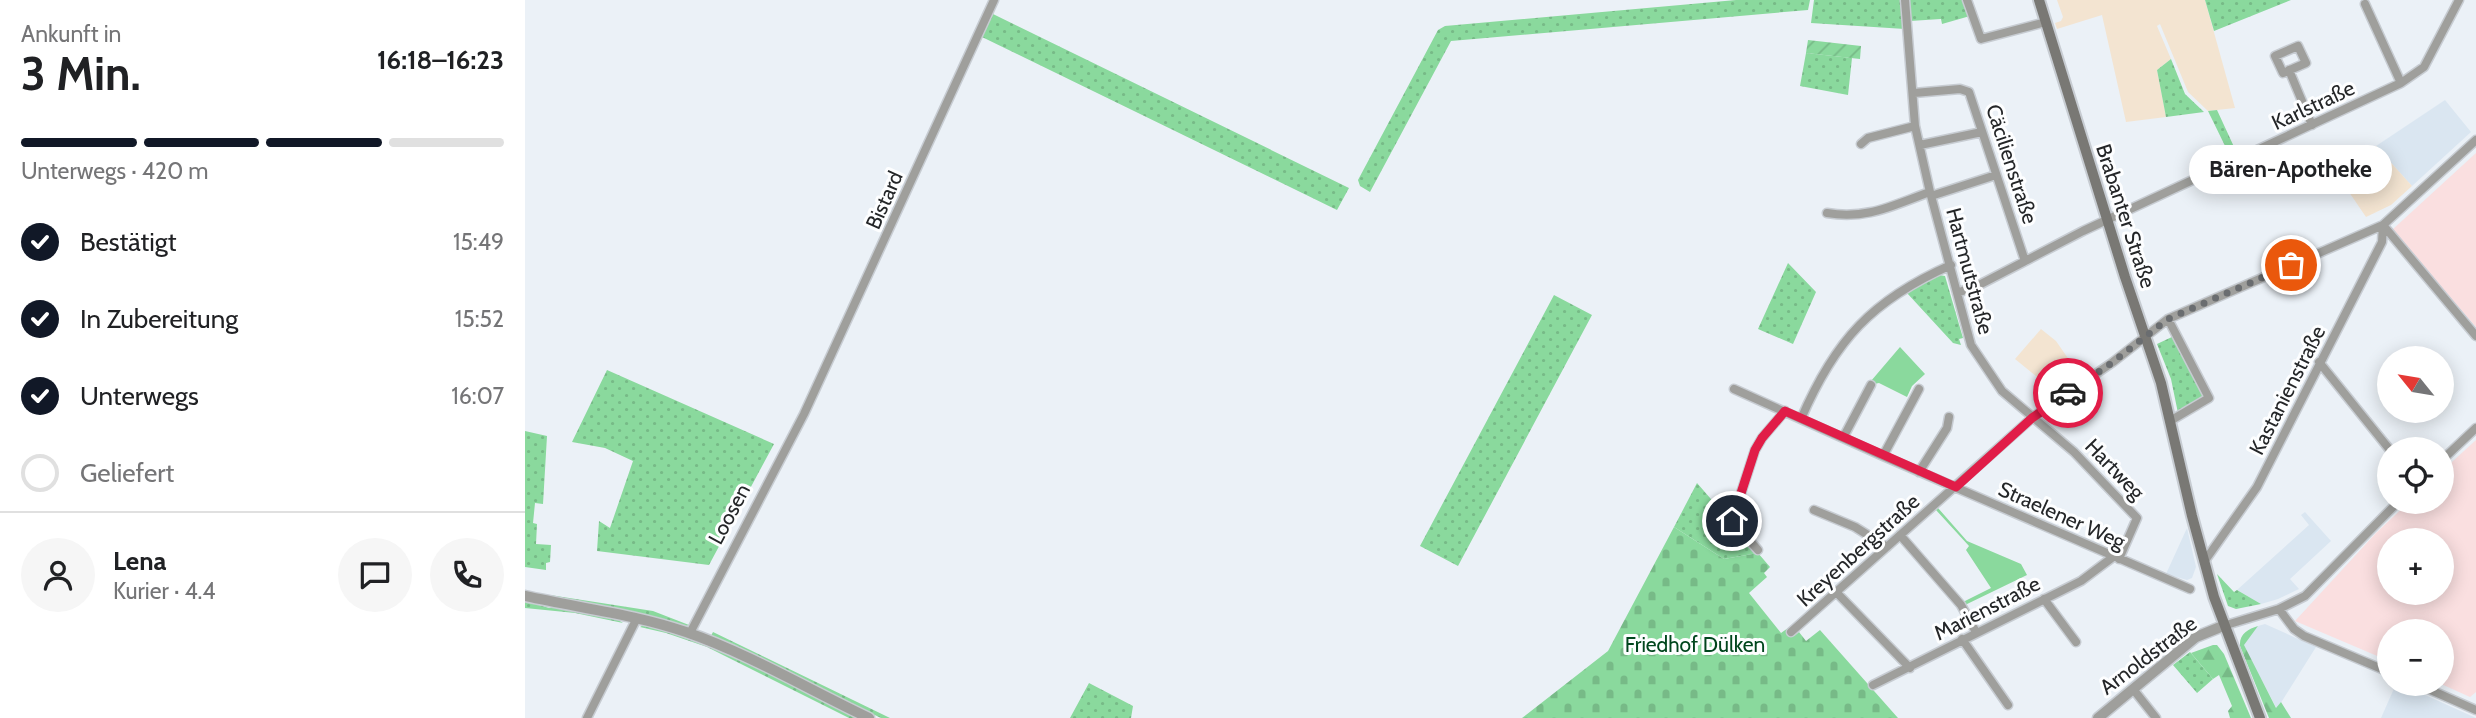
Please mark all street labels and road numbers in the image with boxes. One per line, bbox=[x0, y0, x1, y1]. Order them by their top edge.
street label: Karlstraße bbox=[2268, 75, 2359, 135]
street label: Cäcilienstraße bbox=[1981, 101, 2043, 227]
street label: Brabanter Straße bbox=[2091, 141, 2161, 291]
street label: Bistard bbox=[860, 167, 908, 233]
street label: Hartmutstraße bbox=[1941, 205, 1999, 337]
street label: Kastanienstraße bbox=[2244, 321, 2330, 459]
street label: Hartweg bbox=[2080, 433, 2150, 505]
street label: Straelener Weg bbox=[1995, 476, 2130, 554]
street label: Loosen bbox=[703, 480, 755, 548]
street label: Kreyenbergstraße bbox=[1792, 488, 1925, 612]
street label: Marienstraße bbox=[1930, 570, 2044, 645]
street label: Arnoldstraße bbox=[2095, 610, 2201, 699]

